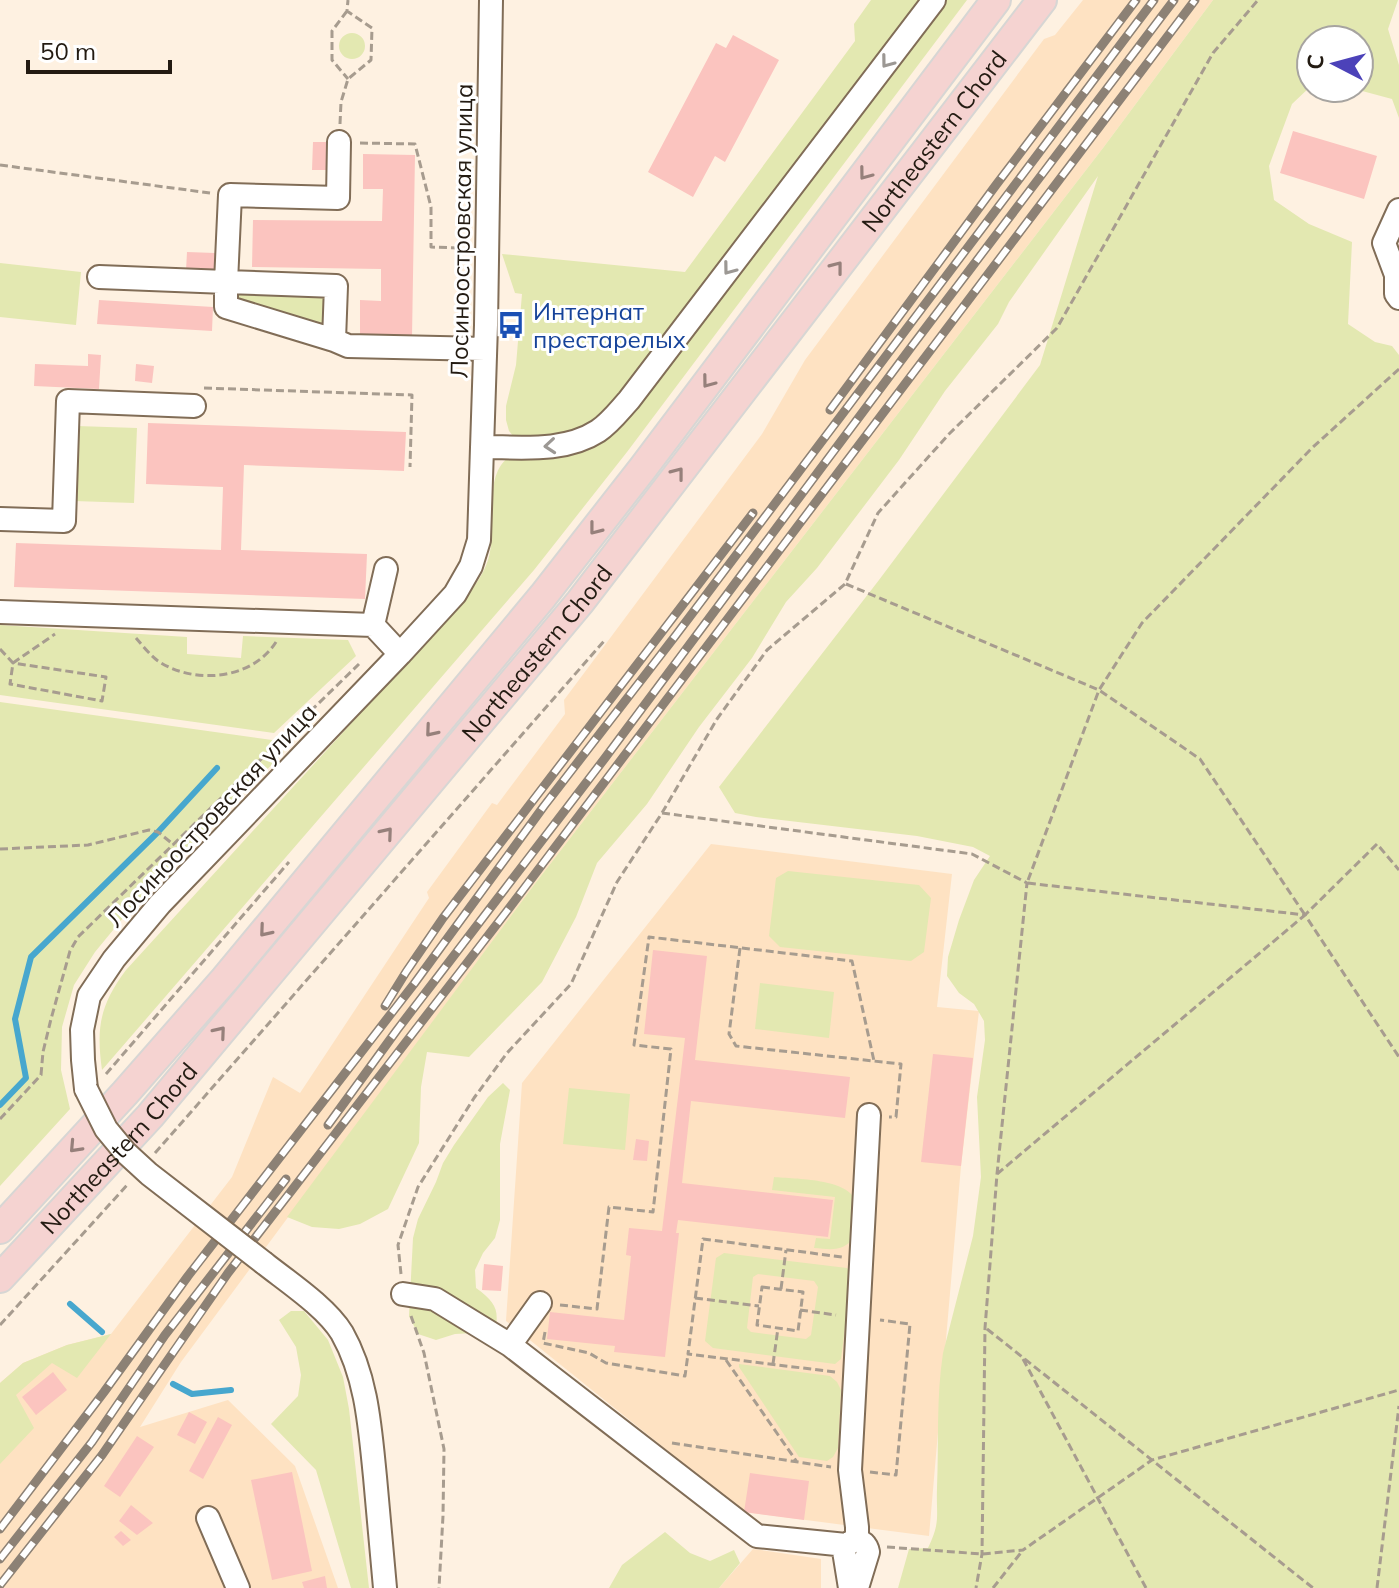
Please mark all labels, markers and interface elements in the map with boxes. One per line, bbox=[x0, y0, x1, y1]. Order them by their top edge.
scale bar bbox=[28, 24, 170, 74]
north arrow bbox=[1295, 24, 1375, 104]
text: 50 m bbox=[40, 36, 96, 66]
street label: Northeastern Chord bbox=[855, 44, 1013, 238]
one-way arrow bbox=[883, 53, 897, 68]
text: С bbox=[1300, 53, 1330, 71]
street label: Лосиноостровская улица bbox=[443, 83, 479, 379]
one-way arrow bbox=[860, 165, 874, 180]
one-way arrow bbox=[725, 260, 739, 274]
one-way arrow bbox=[827, 261, 841, 276]
place label: Интернат престарелых bbox=[533, 296, 686, 354]
bus stop icon: Интернат престарелых bbox=[496, 310, 526, 340]
one-way arrow bbox=[704, 373, 718, 387]
one-way arrow bbox=[543, 437, 556, 454]
one-way arrow bbox=[669, 467, 683, 482]
one-way arrow bbox=[590, 520, 605, 534]
street label: Northeastern Chord bbox=[455, 559, 618, 747]
street label: Лосиноостровская улица bbox=[99, 697, 323, 933]
one-way arrow bbox=[426, 721, 441, 736]
one-way arrow bbox=[377, 828, 392, 842]
one-way arrow bbox=[260, 922, 275, 936]
one-way arrow bbox=[210, 1027, 225, 1042]
street label: Northeastern Chord bbox=[34, 1056, 203, 1240]
one-way arrow bbox=[71, 1138, 85, 1153]

